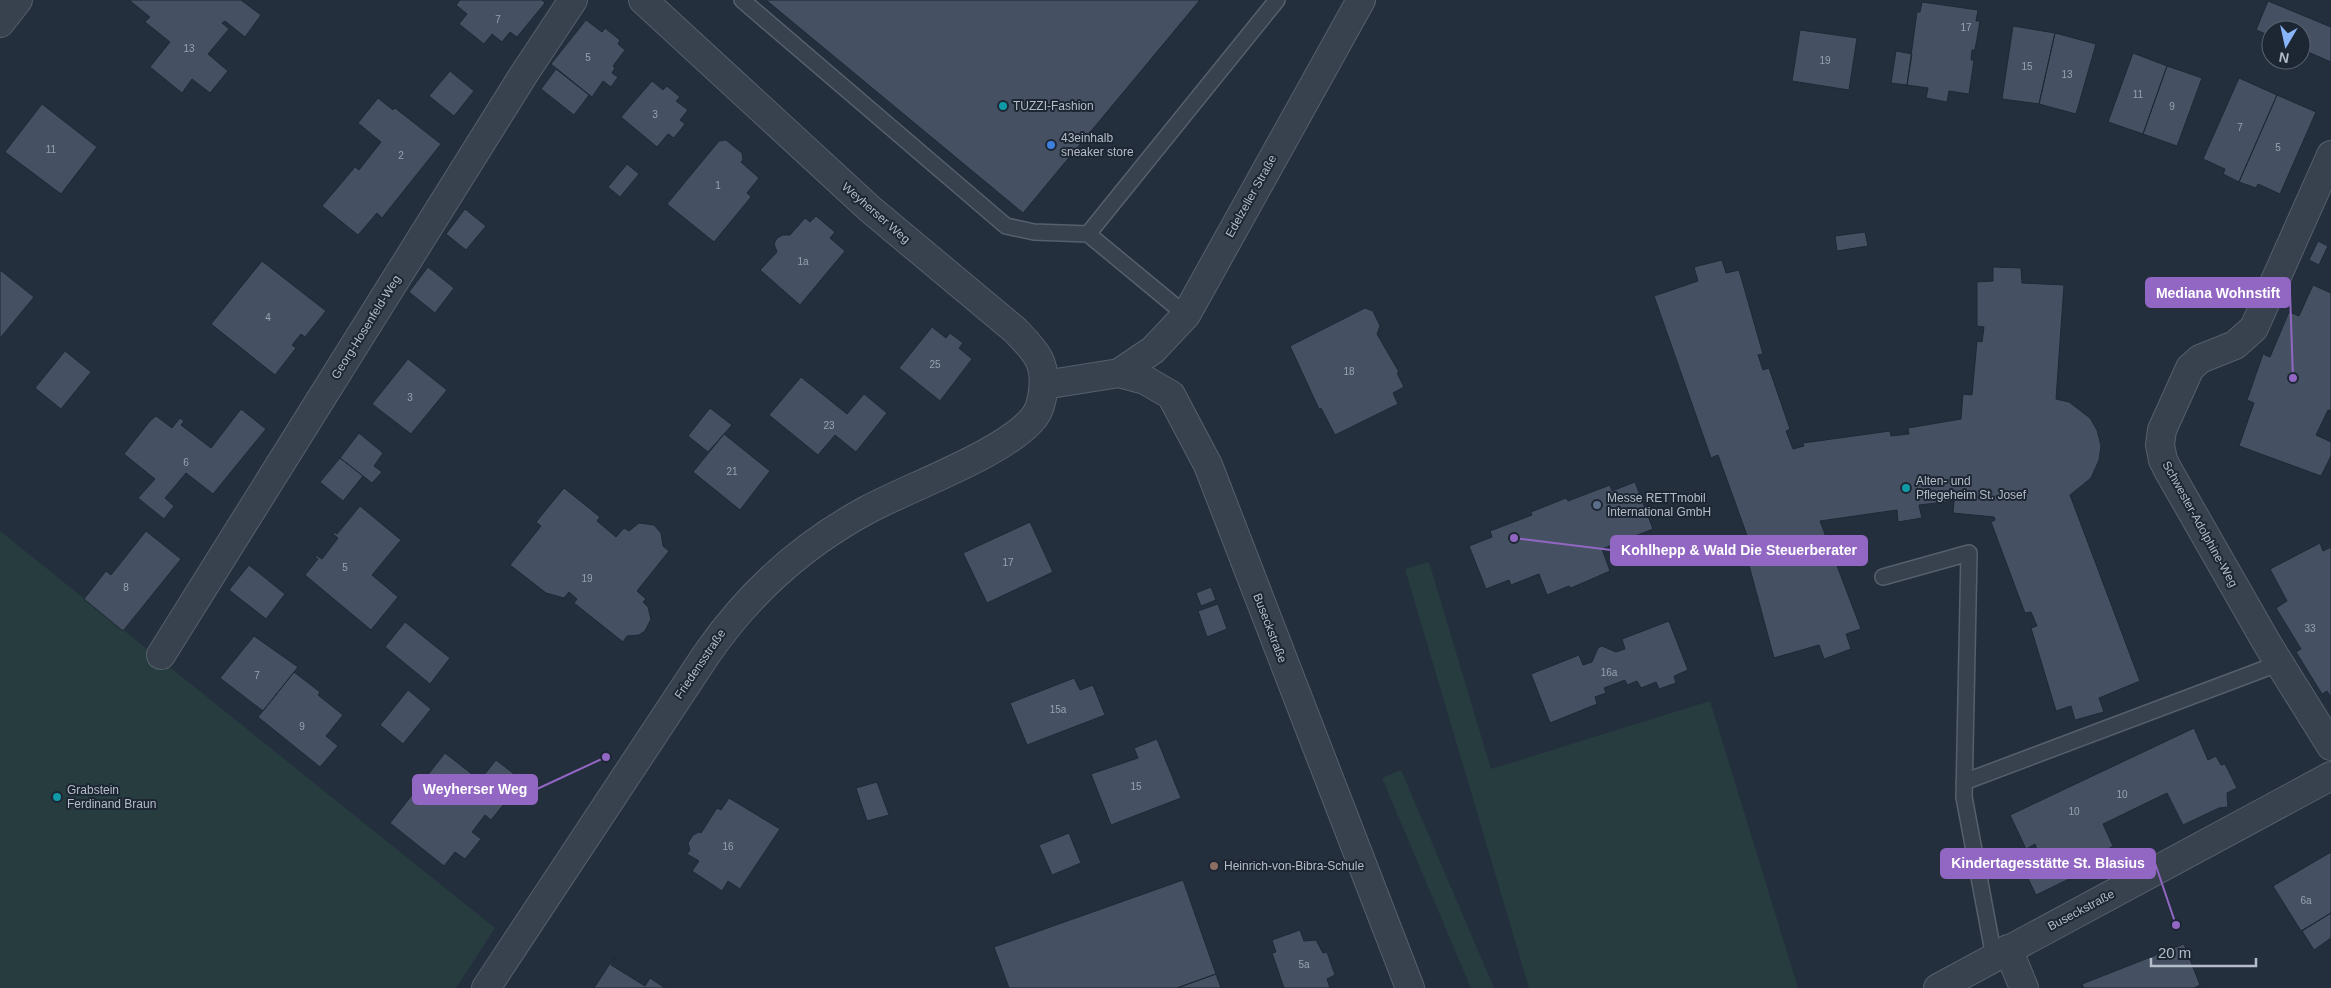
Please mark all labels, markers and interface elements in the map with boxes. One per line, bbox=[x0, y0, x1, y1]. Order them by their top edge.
house number: 7 bbox=[495, 14, 501, 25]
north arrow bbox=[2261, 20, 2311, 70]
house number: 17 bbox=[1960, 22, 1972, 33]
house number: 13 bbox=[183, 43, 195, 54]
text: N bbox=[2278, 49, 2290, 67]
house number: 5 bbox=[585, 52, 591, 63]
house number: 19 bbox=[1819, 55, 1831, 66]
house number: 15 bbox=[2021, 61, 2033, 72]
house number: 13 bbox=[2061, 69, 2073, 80]
house number: 11 bbox=[2133, 89, 2144, 100]
place label: TUZZI-Fashion bbox=[1013, 99, 1094, 113]
marker: TUZZI-Fashion bbox=[997, 100, 1009, 112]
house number: 9 bbox=[2169, 101, 2175, 112]
house number: 3 bbox=[652, 109, 658, 120]
house number: 7 bbox=[2237, 122, 2243, 133]
place label: 43einhalb sneaker store bbox=[1061, 131, 1134, 159]
marker: 43einhalb sneaker store bbox=[1045, 139, 1057, 151]
house number: 5 bbox=[2275, 142, 2281, 153]
house number: 11 bbox=[46, 144, 57, 155]
house number: 2 bbox=[398, 150, 404, 161]
street label: Edelzeller Straße bbox=[1223, 152, 1280, 240]
house number: 1 bbox=[715, 180, 721, 191]
street label: Weyherser Weg bbox=[839, 180, 913, 246]
house number: 1a bbox=[797, 256, 809, 267]
street label: Georg-Hosenfeld-Weg bbox=[328, 272, 404, 382]
callout: Mediana Wohnstift bbox=[2146, 278, 2290, 307]
text: Mediana Wohnstift bbox=[2156, 285, 2280, 301]
house number: 4 bbox=[265, 312, 271, 323]
house number: 25 bbox=[929, 359, 941, 370]
house number: 18 bbox=[1343, 366, 1355, 377]
house number: 3 bbox=[407, 392, 413, 403]
house number: 23 bbox=[823, 420, 835, 431]
house number: 6 bbox=[183, 457, 189, 468]
street label: Schwester-Adolphine-Weg bbox=[2159, 459, 2241, 589]
house number: 21 bbox=[726, 466, 738, 477]
place label: Alten- und Pflegeheim St. Josef bbox=[1916, 474, 2027, 502]
marker: Alten- und Pflegeheim St. Josef bbox=[1900, 482, 1912, 494]
place label: Messe RETTmobil International GmbH bbox=[1607, 491, 1711, 519]
marker: Messe RETTmobil International GmbH bbox=[1591, 499, 1603, 511]
callout: Kohlhepp & Wald Die Steuerberater bbox=[1611, 536, 1867, 565]
text: Kohlhepp & Wald Die Steuerberater bbox=[1621, 542, 1858, 558]
house number: 17 bbox=[1002, 557, 1014, 568]
house number: 5 bbox=[342, 562, 348, 573]
house number: 19 bbox=[581, 573, 593, 584]
house number: 8 bbox=[123, 582, 129, 593]
street label: Buseckstraße bbox=[1250, 591, 1290, 665]
house number: 33 bbox=[2304, 623, 2316, 634]
street label: Friedensstraße bbox=[672, 626, 729, 701]
house number: 16a bbox=[1601, 667, 1618, 678]
house number: 7 bbox=[254, 670, 260, 681]
house number: 15a bbox=[1050, 704, 1067, 715]
house number: 9 bbox=[299, 721, 305, 732]
callout: Weyherser Weg bbox=[413, 775, 537, 804]
text: Weyherser Weg bbox=[423, 781, 527, 797]
house number: 15 bbox=[1130, 781, 1142, 792]
place label: Grabstein Ferdinand Braun bbox=[67, 783, 156, 811]
house number: 10 bbox=[2116, 789, 2128, 800]
marker: Grabstein Ferdinand Braun bbox=[51, 791, 63, 803]
house number: 10 bbox=[2068, 806, 2080, 817]
house number: 16 bbox=[722, 841, 734, 852]
callout: Kindertagesstätte St. Blasius bbox=[1941, 849, 2155, 878]
text: Kindertagesstätte St. Blasius bbox=[1951, 855, 2145, 871]
place label: Heinrich-von-Bibra-Schule bbox=[1224, 859, 1364, 873]
marker: Heinrich-von-Bibra-Schule bbox=[1208, 860, 1220, 872]
street label: Buseckstraße bbox=[2045, 886, 2117, 933]
house number: 6a bbox=[2300, 895, 2312, 906]
scale bar bbox=[2151, 936, 2256, 968]
text: 20 m bbox=[2158, 944, 2191, 961]
house number: 5a bbox=[1298, 959, 1310, 970]

